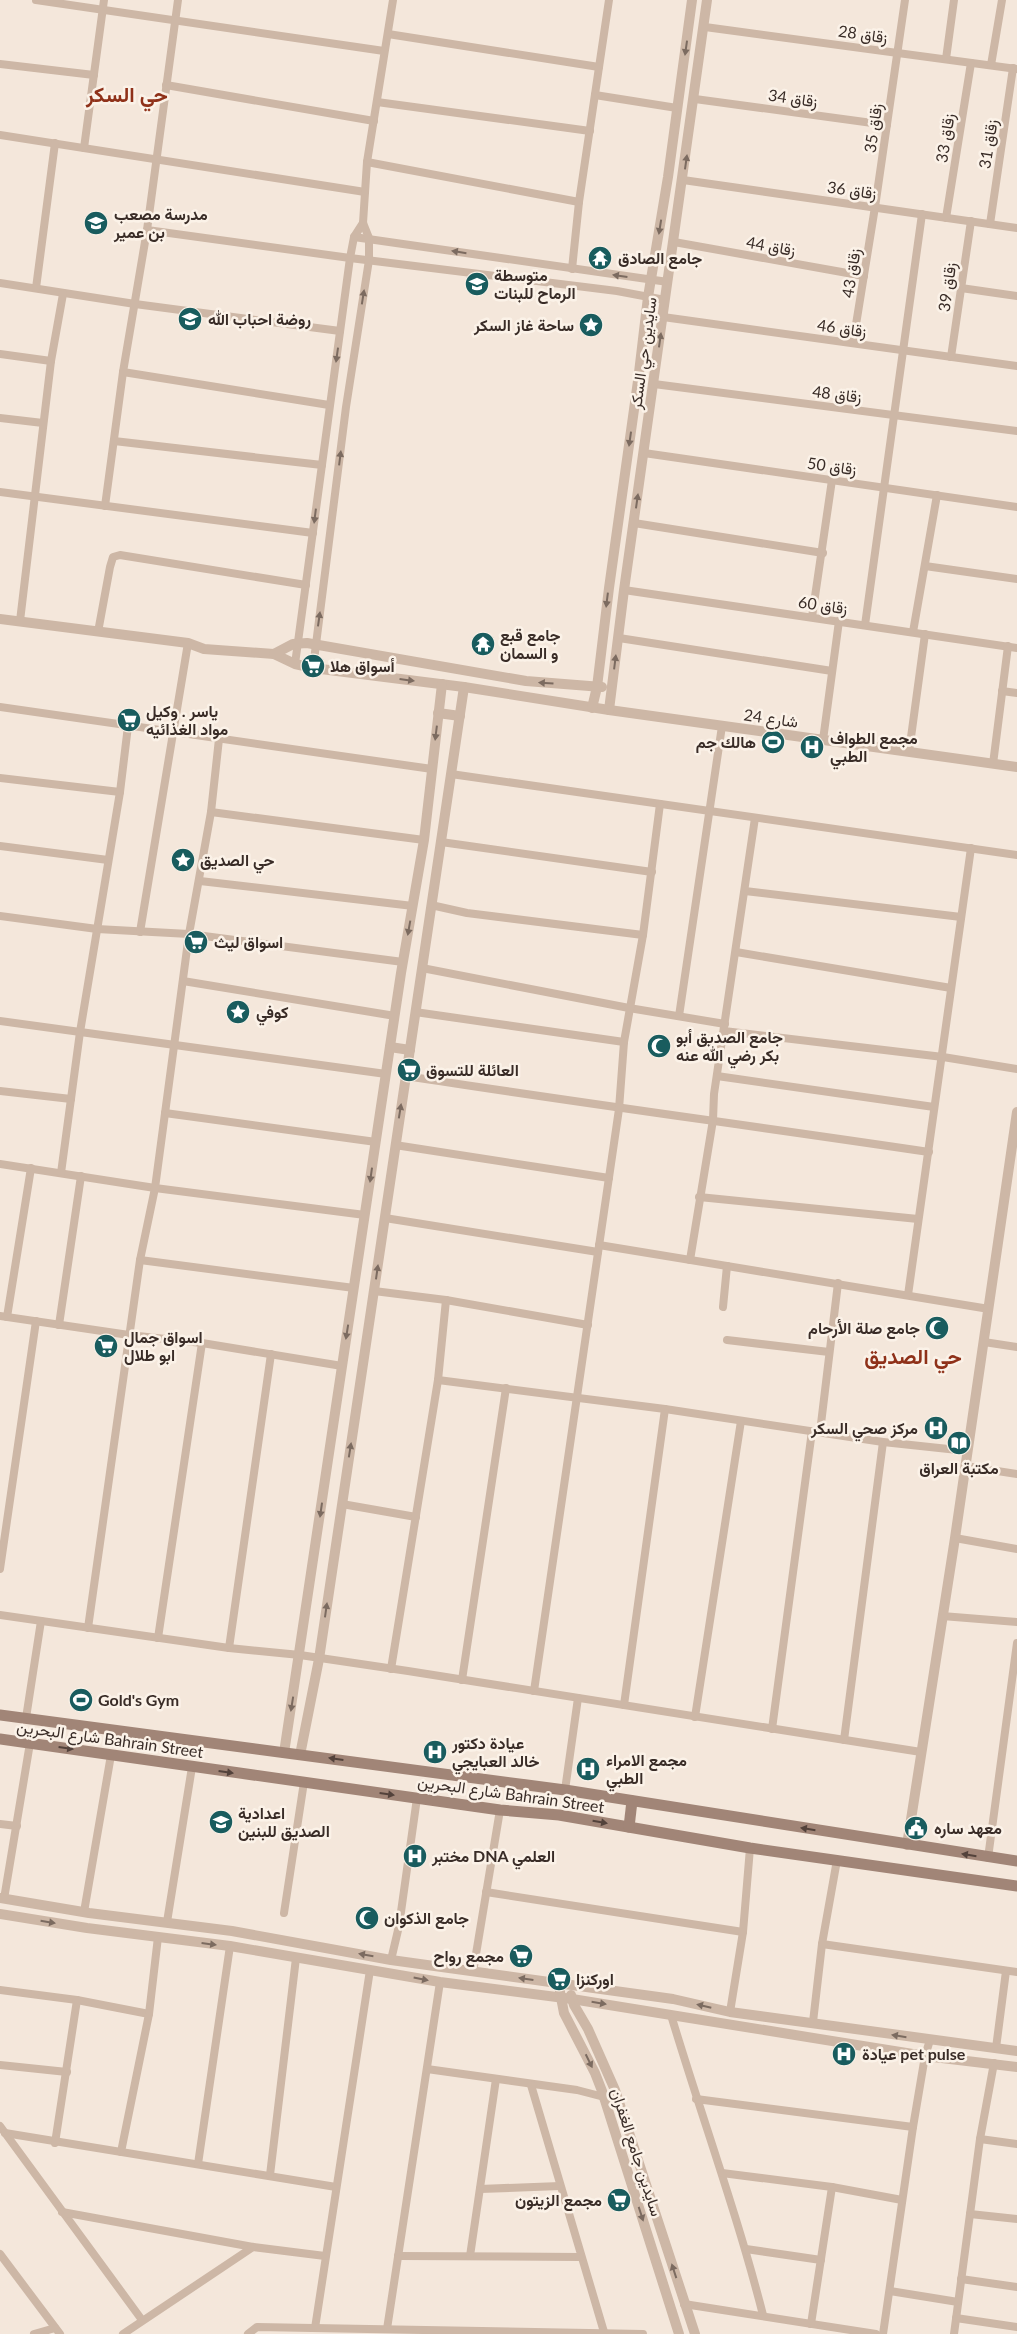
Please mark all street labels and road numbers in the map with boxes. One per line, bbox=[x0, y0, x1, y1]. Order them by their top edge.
street label: زقاق 28 bbox=[837, 21, 889, 48]
street label: زقاق 34 bbox=[767, 85, 819, 112]
street label: زقاق 35 bbox=[860, 102, 887, 154]
street label: زقاق 33 bbox=[931, 112, 960, 164]
street label: زقاق 31 bbox=[974, 118, 1003, 170]
street label: زقاق 36 bbox=[826, 177, 878, 204]
street label: زقاق 44 bbox=[745, 232, 797, 261]
street label: زقاق 43 bbox=[837, 247, 866, 299]
street label: زقاق 39 bbox=[934, 261, 961, 313]
street label: سايدين حي السكر bbox=[625, 296, 665, 412]
street label: زقاق 46 bbox=[816, 315, 868, 342]
street label: زقاق 48 bbox=[811, 381, 863, 408]
street label: زقاق 50 bbox=[806, 453, 858, 480]
street label: زقاق 60 bbox=[797, 592, 849, 619]
street label: شارع 24 bbox=[742, 704, 800, 734]
street label: شارع البحرين Bahrain Street bbox=[15, 1716, 205, 1764]
street label: شارع البحرين Bahrain Street bbox=[416, 1771, 606, 1819]
street label: سايدين جامع الغفران bbox=[605, 2085, 667, 2219]

